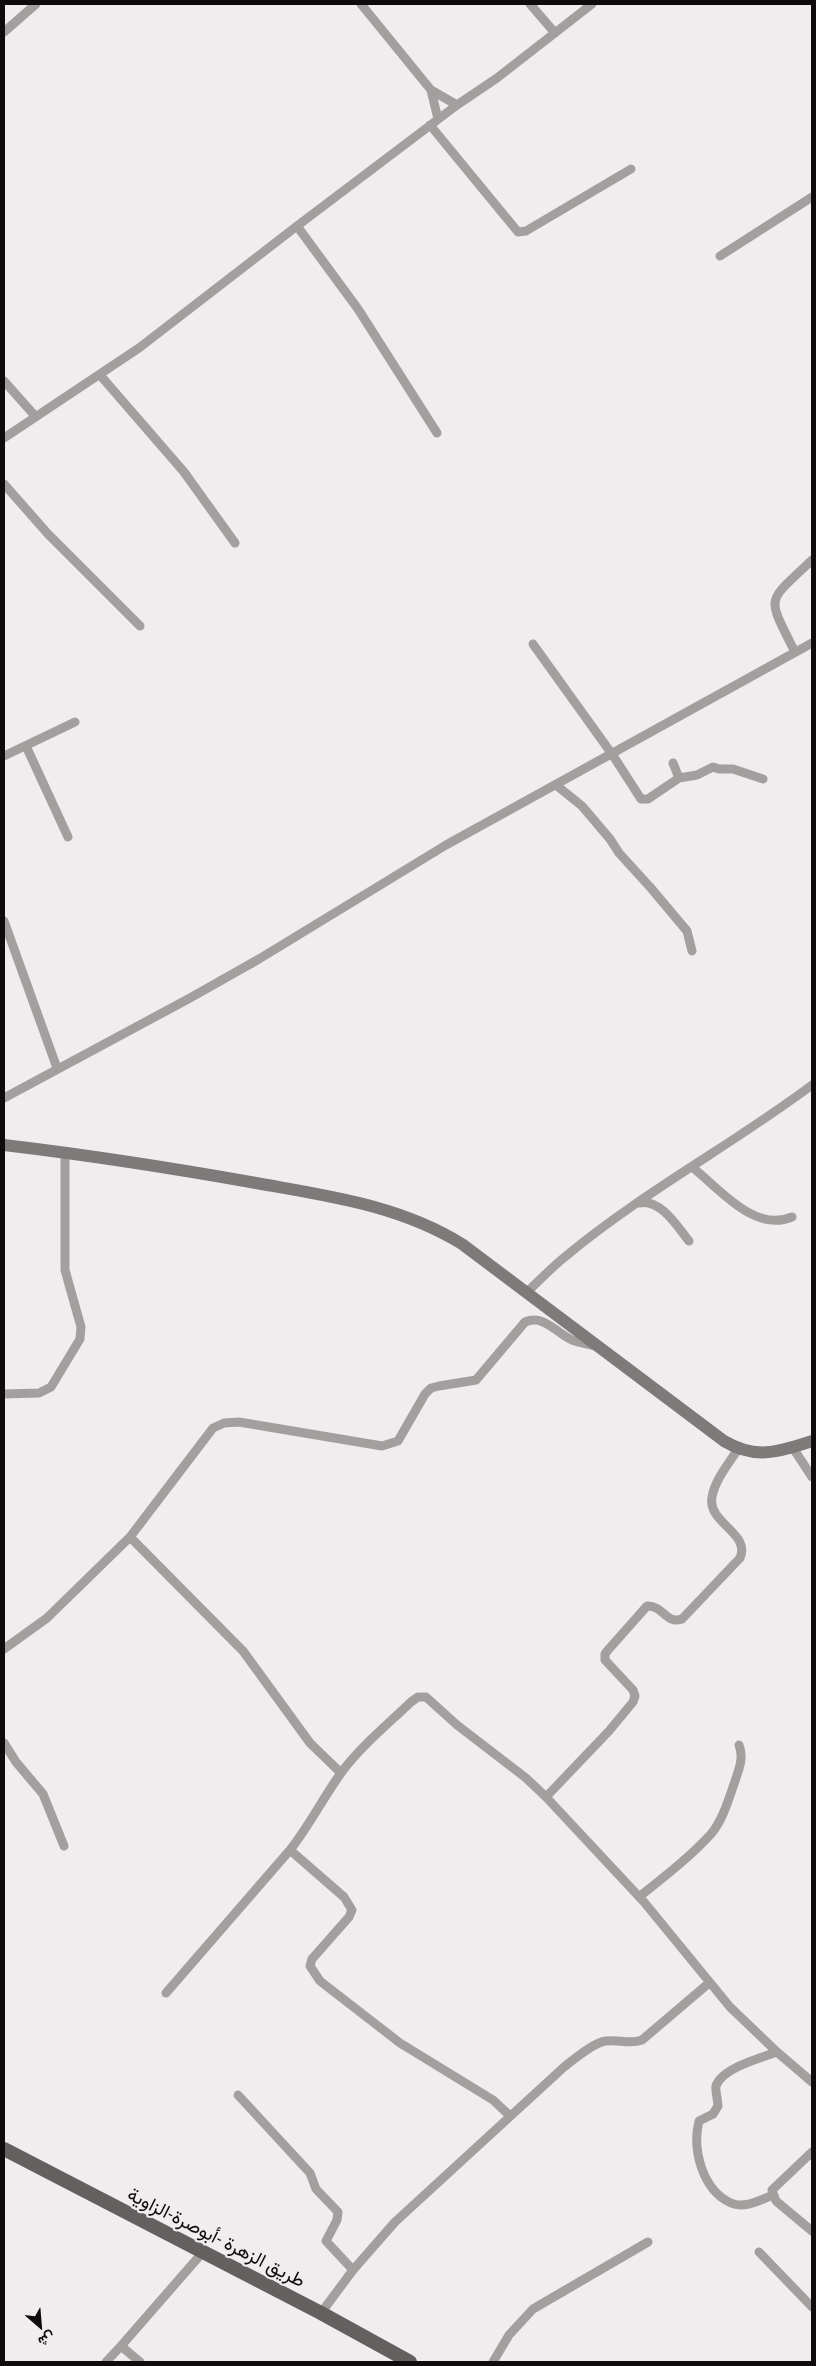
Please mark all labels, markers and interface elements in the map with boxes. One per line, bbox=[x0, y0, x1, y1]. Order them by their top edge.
street label: طريق الزهرة -أبوصرة-الزاوية bbox=[123, 2183, 309, 2293]
north arrow bbox=[15, 2301, 65, 2351]
text: ش bbox=[35, 2328, 58, 2351]

